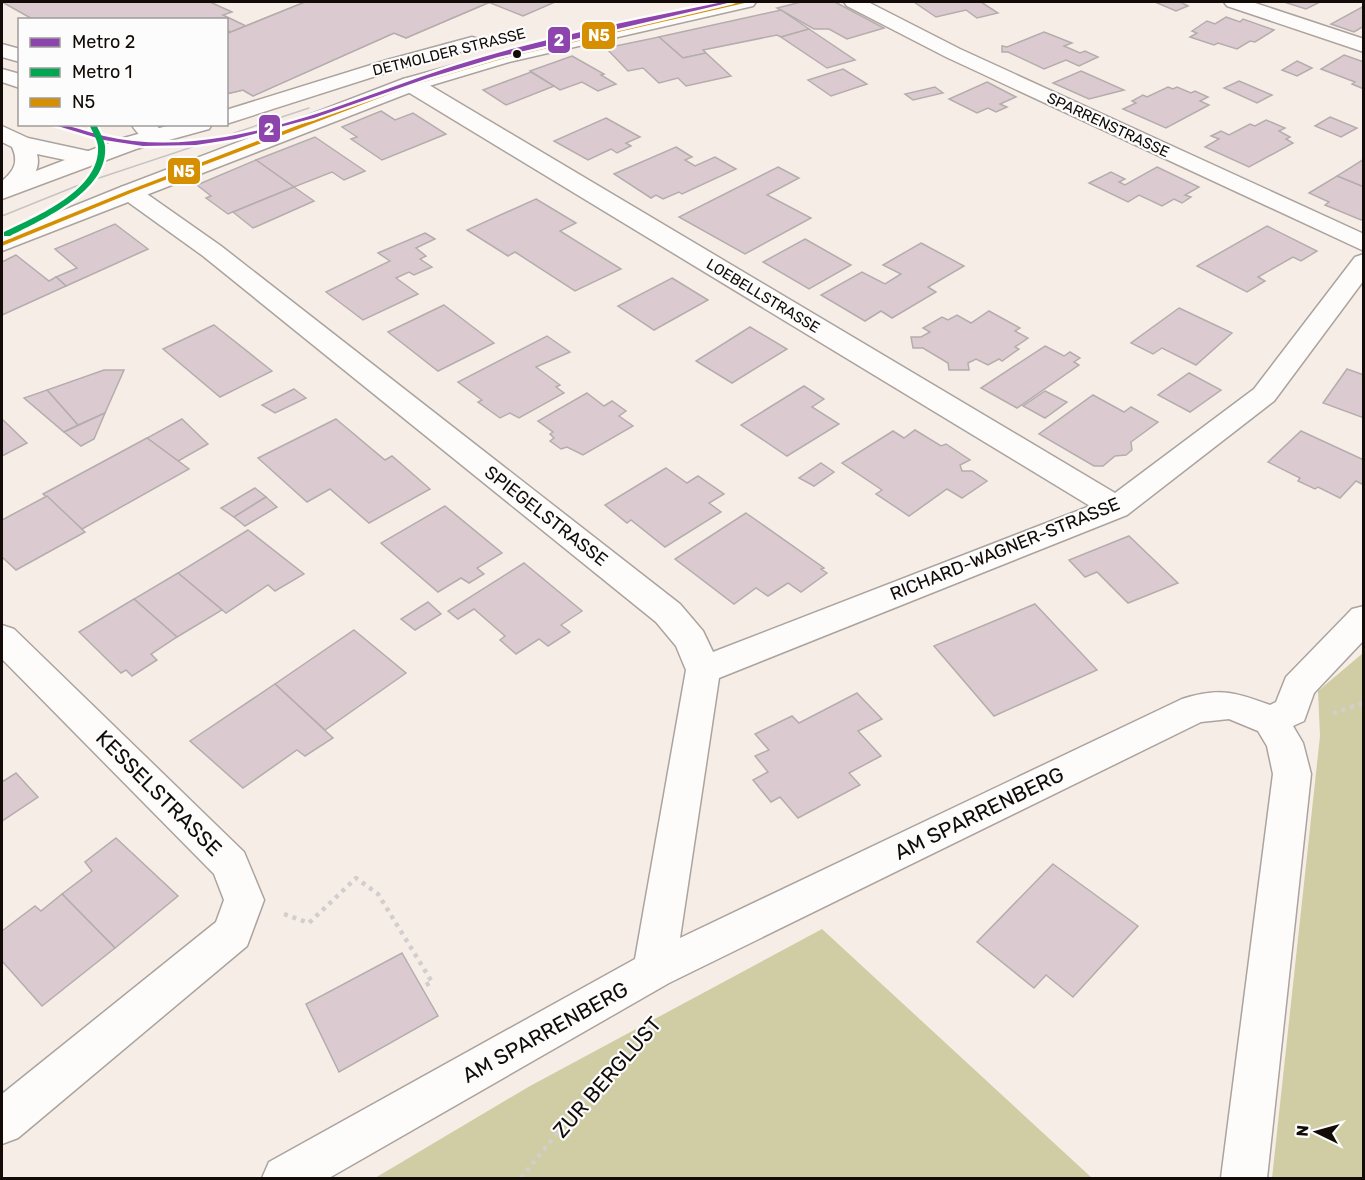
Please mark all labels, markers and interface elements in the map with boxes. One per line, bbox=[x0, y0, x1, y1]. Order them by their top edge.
legend bbox=[18, 18, 228, 126]
line badge: N5 bbox=[581, 21, 616, 50]
street label: DETMOLDER STRASSE bbox=[371, 24, 527, 80]
line badge: 2 bbox=[547, 26, 571, 54]
text: N5 bbox=[588, 26, 610, 45]
text: Metro 2 bbox=[72, 31, 135, 53]
text: 2 bbox=[554, 31, 564, 50]
unlabelled marker bbox=[511, 48, 523, 60]
text: Metro 1 bbox=[72, 61, 132, 83]
street label: SPARRENSTRASSE bbox=[1044, 89, 1172, 161]
text: N5 bbox=[72, 91, 95, 113]
line badge: 2 bbox=[258, 114, 281, 143]
text: 2 bbox=[264, 120, 274, 139]
line badge: N5 bbox=[167, 157, 201, 185]
text: N5 bbox=[173, 162, 195, 181]
street label: LOEBELLSTRASSE bbox=[703, 255, 823, 337]
street label: SPIEGELSTRASSE bbox=[480, 461, 612, 571]
street label: RICHARD-WAGNER-STRASSE bbox=[887, 493, 1123, 605]
street label: KESSELSTRASSE bbox=[91, 725, 227, 861]
street label: AM SPARRENBERG bbox=[890, 761, 1068, 865]
street label: AM SPARRENBERG bbox=[458, 976, 632, 1088]
street label: ZUR BERGLUST bbox=[548, 1011, 666, 1143]
north arrow bbox=[1287, 1102, 1347, 1162]
text: N bbox=[1293, 1124, 1313, 1137]

